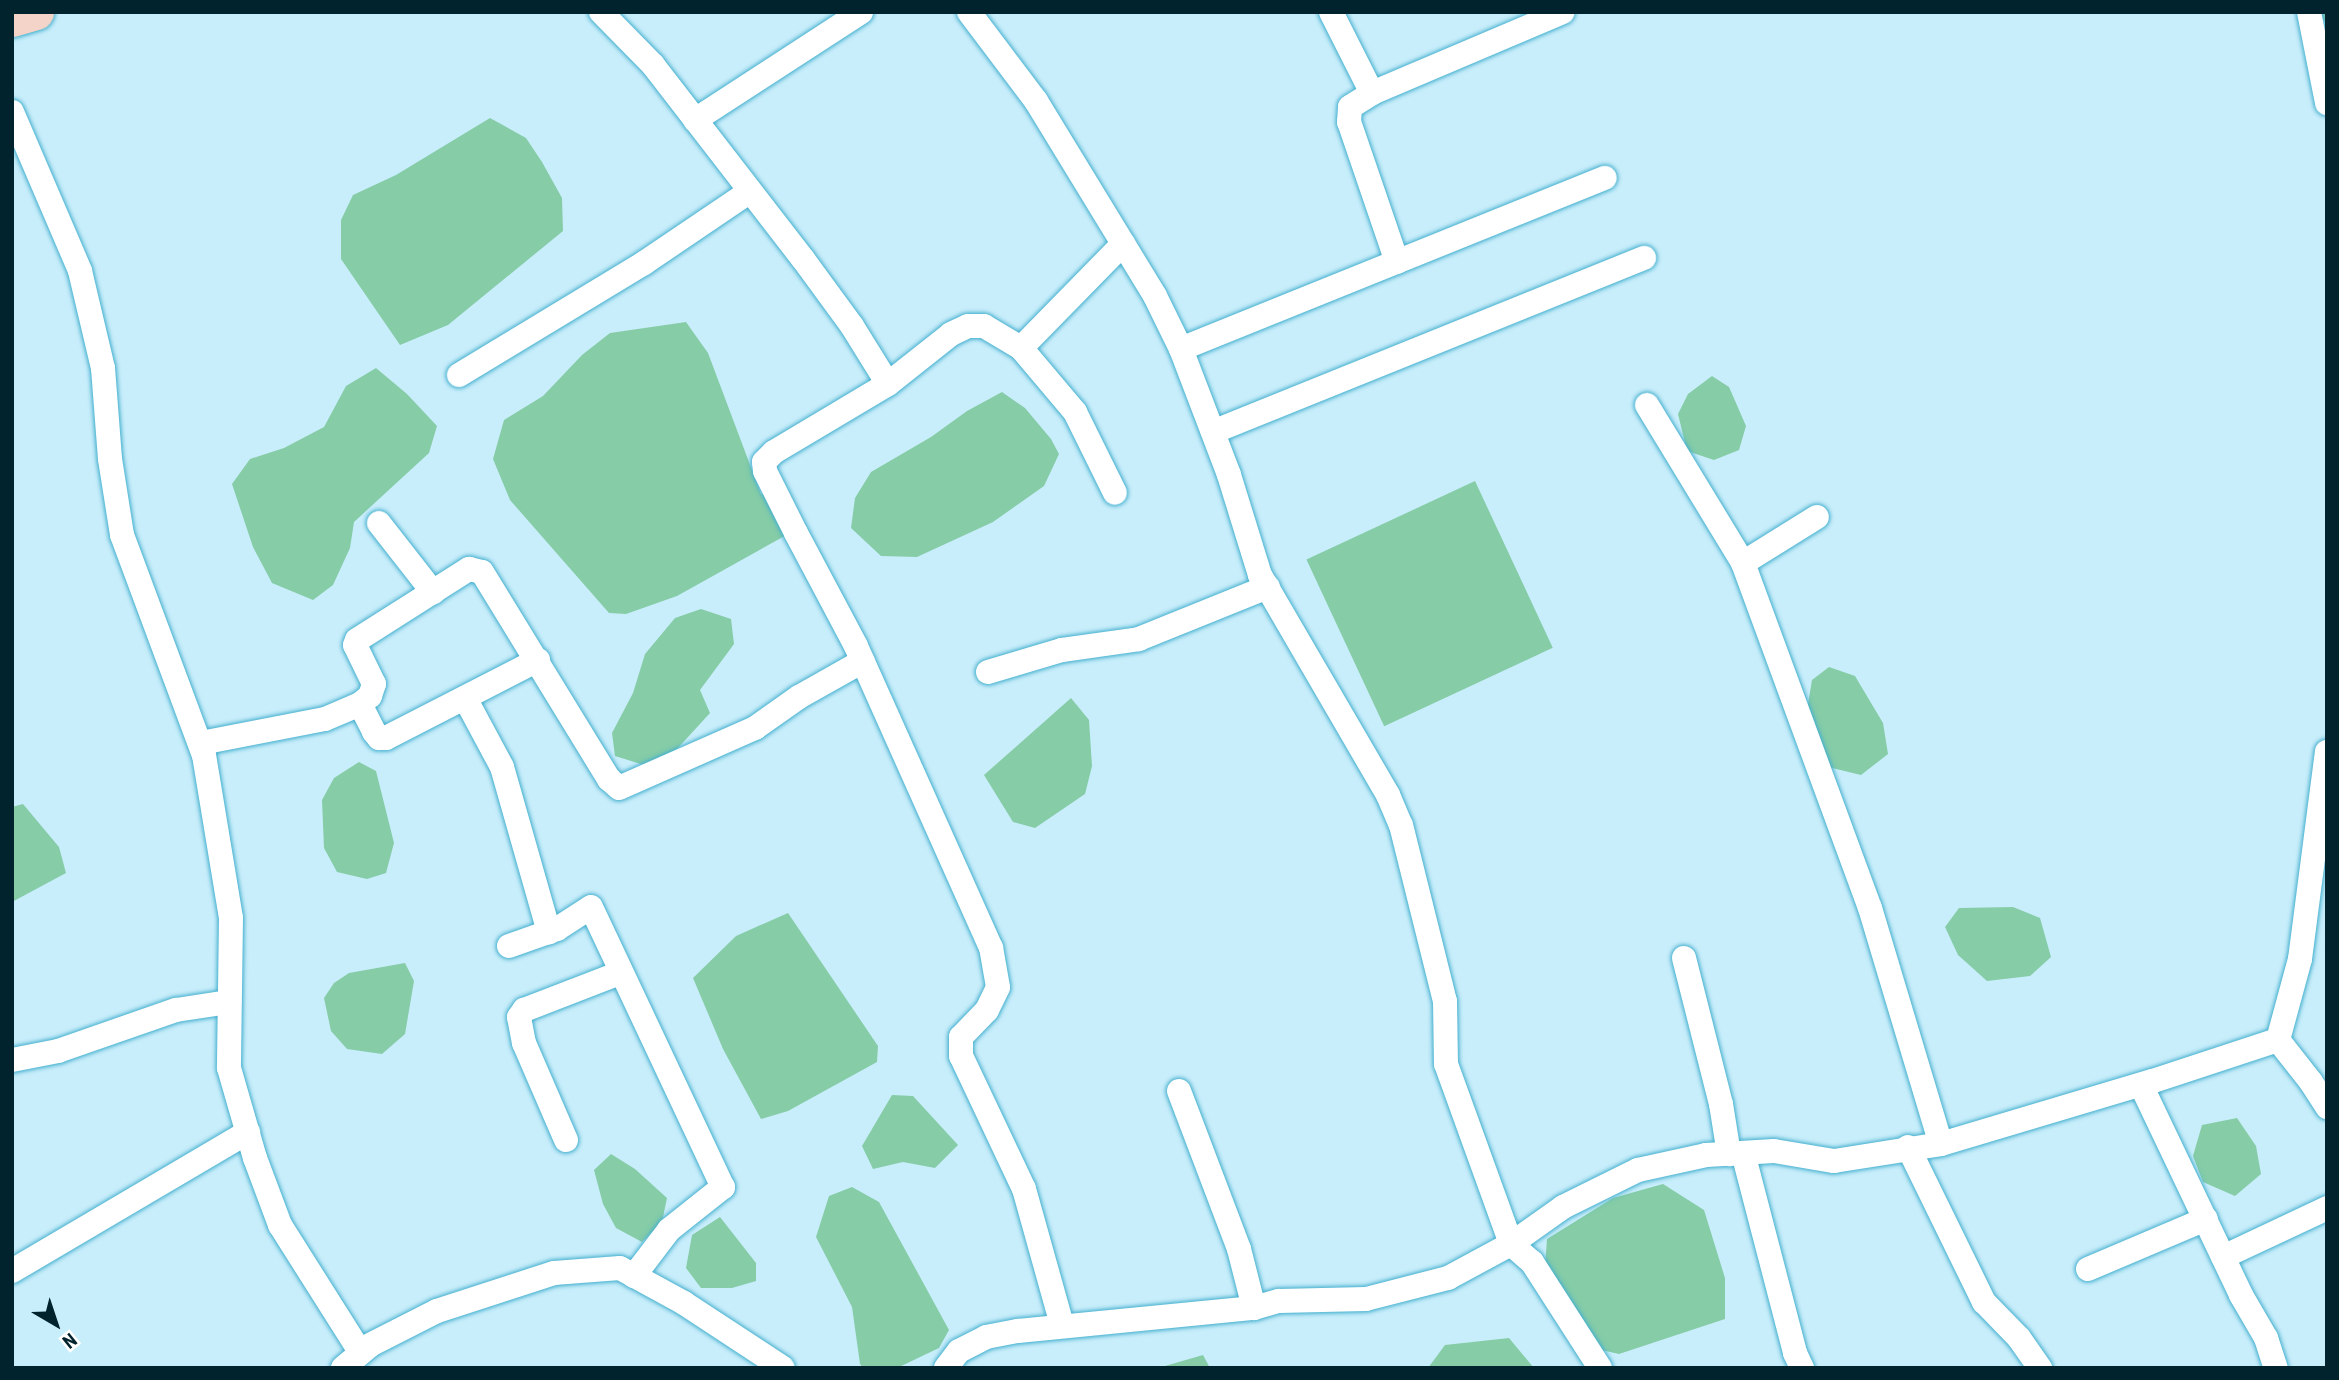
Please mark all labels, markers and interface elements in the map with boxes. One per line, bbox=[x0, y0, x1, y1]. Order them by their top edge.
north arrow bbox=[21, 1289, 91, 1359]
text: N bbox=[58, 1328, 81, 1353]

